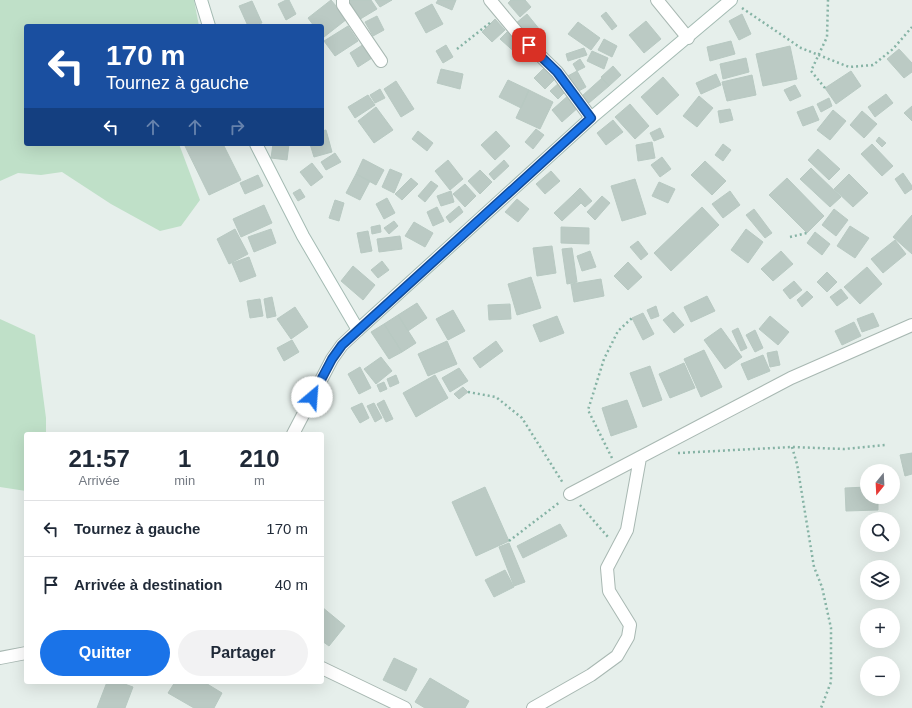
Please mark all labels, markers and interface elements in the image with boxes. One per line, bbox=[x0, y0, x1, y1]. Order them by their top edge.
pin bbox=[512, 28, 546, 62]
icon: arrive bbox=[518, 34, 540, 56]
icon: left bbox=[40, 40, 92, 92]
text: 170 m bbox=[106, 40, 185, 71]
text: Tournez à gauche bbox=[106, 73, 249, 93]
icon: left bbox=[100, 116, 122, 138]
icon: ahead bbox=[142, 116, 164, 138]
icon: ahead bbox=[184, 116, 206, 138]
icon: right bbox=[226, 116, 248, 138]
position arrow bbox=[291, 376, 333, 418]
text: 21:57 bbox=[68, 445, 130, 472]
text: 1 bbox=[178, 445, 191, 472]
text: 210 bbox=[240, 445, 280, 472]
north arrow bbox=[860, 464, 900, 504]
map controls bbox=[860, 464, 900, 696]
text: Arrivée bbox=[78, 473, 120, 488]
text: min bbox=[174, 473, 195, 488]
text: m bbox=[254, 473, 265, 488]
button: search bbox=[860, 512, 900, 552]
icon: left bbox=[40, 518, 62, 540]
text: Tournez à gauche bbox=[74, 520, 200, 537]
text: 170 m bbox=[266, 520, 308, 537]
button: layers bbox=[860, 560, 900, 600]
icon: arrive bbox=[40, 574, 62, 596]
text: Arrivée à destination bbox=[74, 576, 222, 593]
text: 40 m bbox=[275, 576, 308, 593]
button: + bbox=[860, 608, 900, 648]
button: Quitter bbox=[40, 630, 170, 676]
button: Partager bbox=[178, 630, 308, 676]
button: − bbox=[860, 656, 900, 696]

